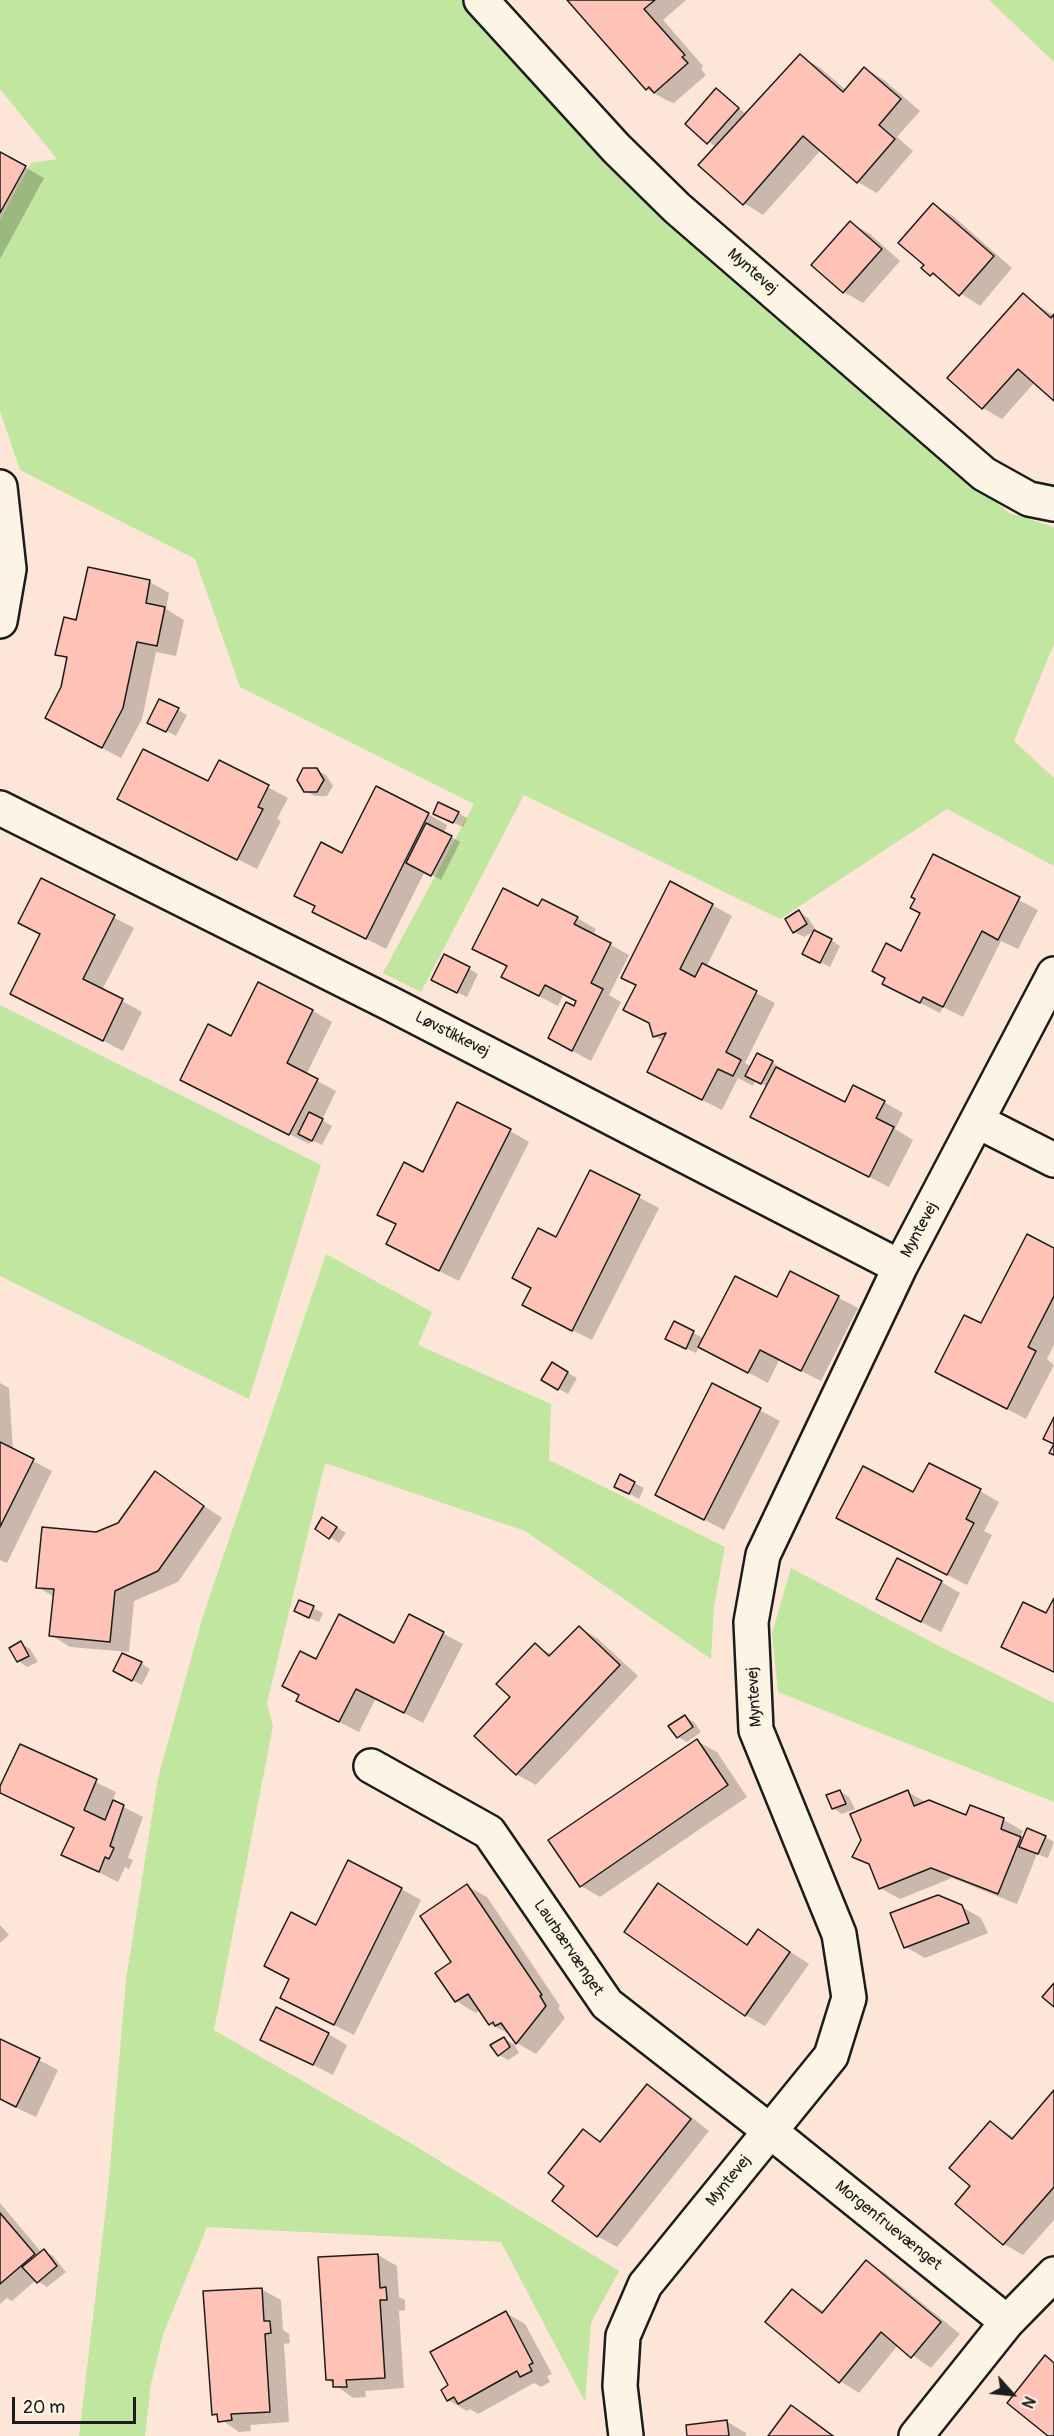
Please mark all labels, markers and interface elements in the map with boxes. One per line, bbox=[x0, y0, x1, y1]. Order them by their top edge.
street label: Myntevej bbox=[723, 245, 781, 299]
street label: Løvstikkevej bbox=[411, 1008, 493, 1062]
street label: Myntevej bbox=[897, 1199, 943, 1261]
street label: Myntevej bbox=[743, 1666, 767, 1728]
street label: Laurbærvænget bbox=[529, 1897, 607, 1999]
street label: Myntevej bbox=[703, 2152, 755, 2210]
street label: Morgenfruevænget bbox=[831, 2177, 945, 2275]
north arrow bbox=[982, 2364, 1042, 2424]
scale bar bbox=[15, 2385, 140, 2423]
text: N bbox=[1017, 2393, 1039, 2412]
text: 20 m bbox=[23, 2396, 65, 2419]

